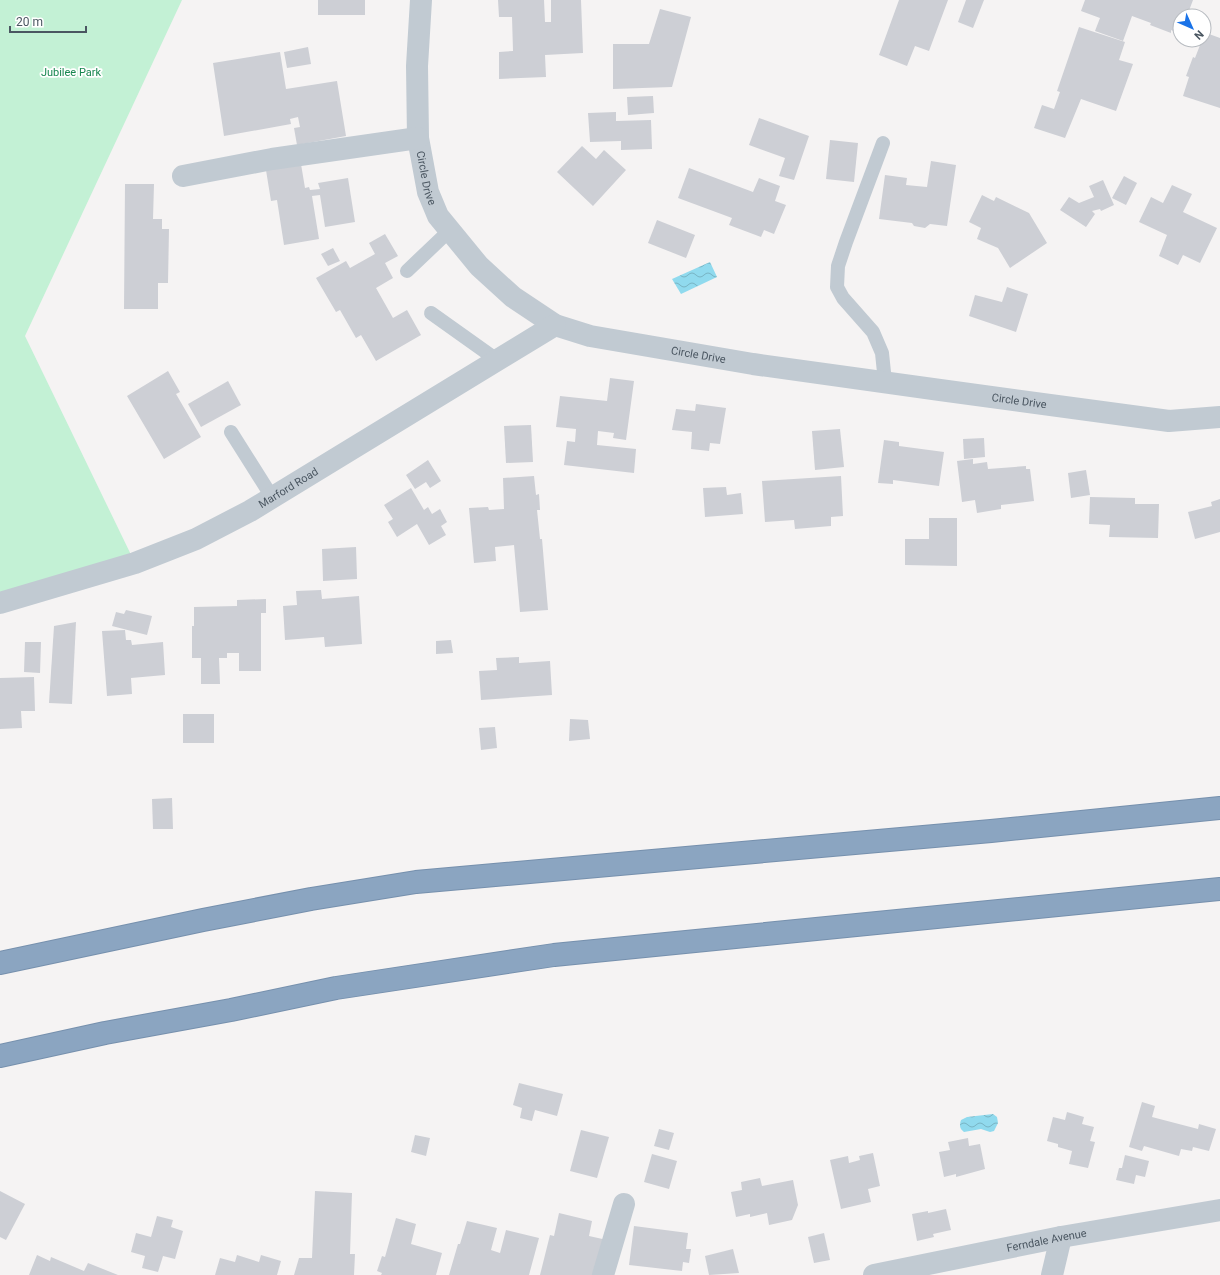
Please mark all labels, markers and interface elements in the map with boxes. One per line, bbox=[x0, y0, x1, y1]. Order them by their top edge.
scale bar bbox=[10, 8, 86, 34]
north arrow bbox=[1172, 8, 1212, 48]
text: 20 m bbox=[16, 15, 43, 29]
text: N bbox=[1191, 27, 1206, 42]
park label: Jubilee Park bbox=[41, 66, 102, 79]
street label: Circle Drive bbox=[414, 150, 439, 207]
street label: Circle Drive bbox=[670, 344, 727, 366]
street label: Circle Drive bbox=[991, 391, 1048, 411]
street label: Marford Road bbox=[256, 465, 321, 511]
street label: Ferndale Avenue bbox=[1006, 1227, 1088, 1255]

